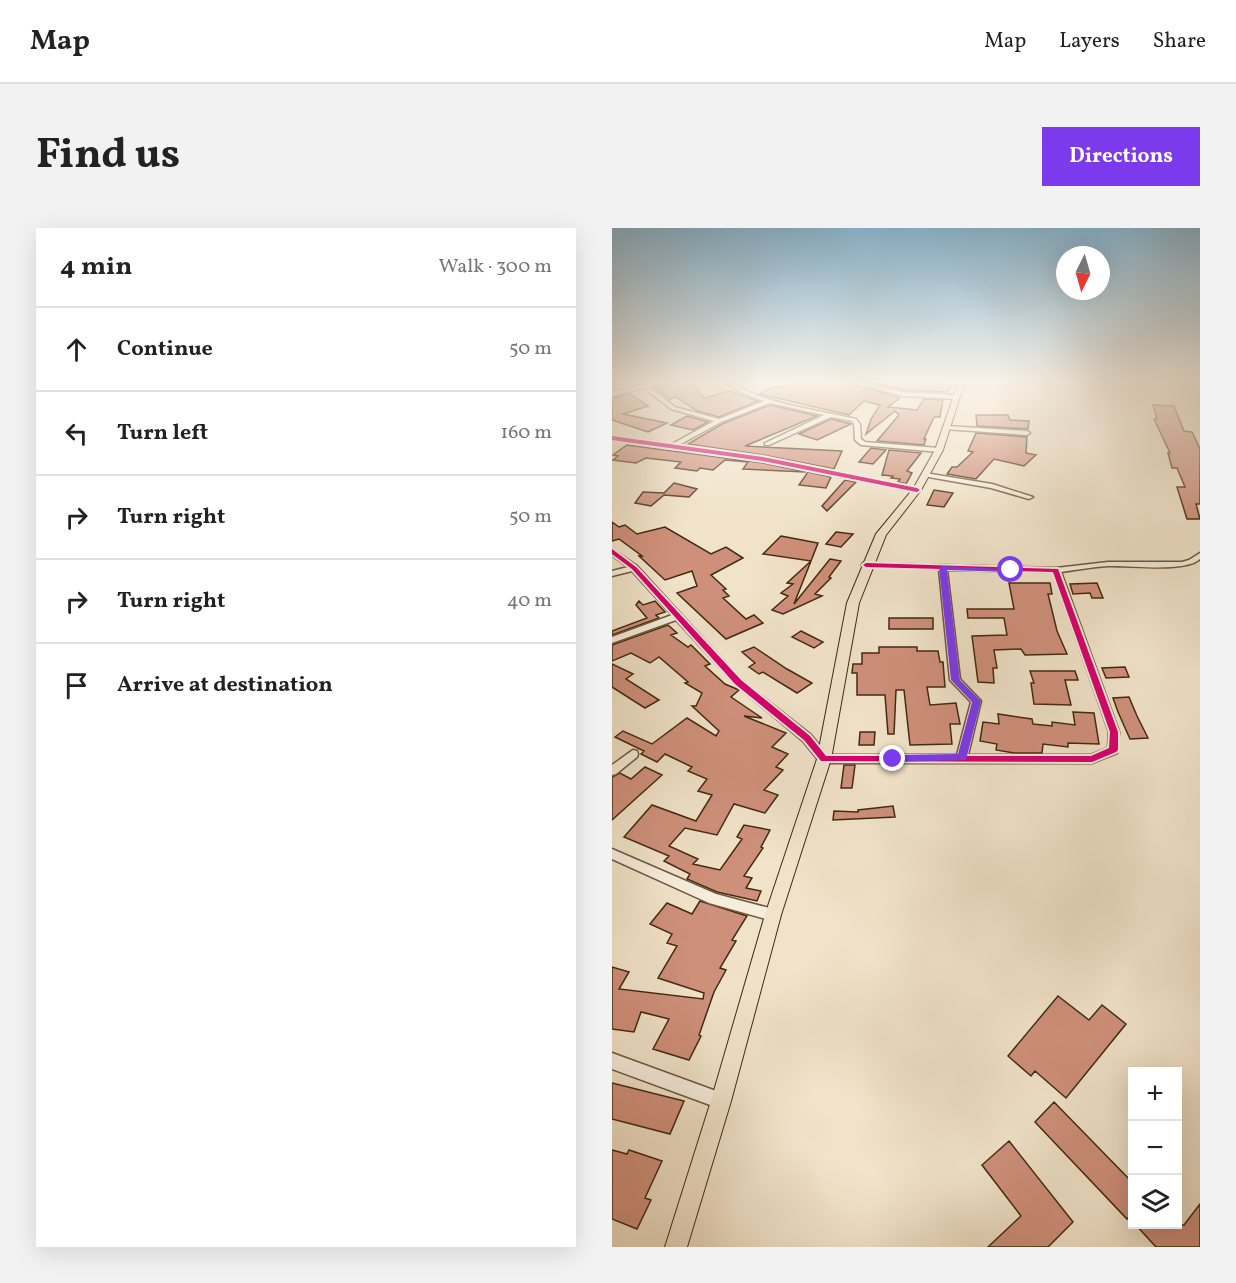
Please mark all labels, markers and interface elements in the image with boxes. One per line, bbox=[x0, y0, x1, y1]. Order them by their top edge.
text: Map bbox=[30, 22, 90, 61]
text: Map bbox=[984, 27, 1026, 56]
text: Layers bbox=[1059, 27, 1120, 56]
text: Share bbox=[1153, 27, 1206, 56]
text: Find us bbox=[36, 127, 180, 186]
button: Directions bbox=[1042, 127, 1200, 186]
north arrow bbox=[1056, 246, 1110, 300]
text: 4 min bbox=[60, 249, 132, 285]
text: Walk · 300 m bbox=[439, 253, 552, 281]
icon: ahead bbox=[60, 333, 93, 366]
text: Continue bbox=[117, 334, 213, 365]
text: 50 m bbox=[509, 335, 552, 363]
icon: left bbox=[60, 417, 93, 450]
text: Turn left bbox=[117, 418, 208, 449]
text: 160 m bbox=[500, 419, 552, 447]
icon: right bbox=[60, 501, 93, 534]
text: Turn right bbox=[117, 502, 225, 533]
text: 50 m bbox=[509, 503, 552, 531]
route start bbox=[997, 556, 1023, 582]
icon: right bbox=[60, 585, 93, 618]
text: Turn right bbox=[117, 586, 225, 617]
text: 40 m bbox=[507, 587, 552, 615]
icon: arrive bbox=[60, 669, 93, 702]
text: Arrive at destination bbox=[117, 670, 333, 701]
route end bbox=[879, 745, 905, 771]
map controls bbox=[1128, 1067, 1182, 1229]
button: + bbox=[1128, 1067, 1182, 1121]
button: − bbox=[1128, 1121, 1182, 1175]
button: layers bbox=[1128, 1175, 1182, 1229]

